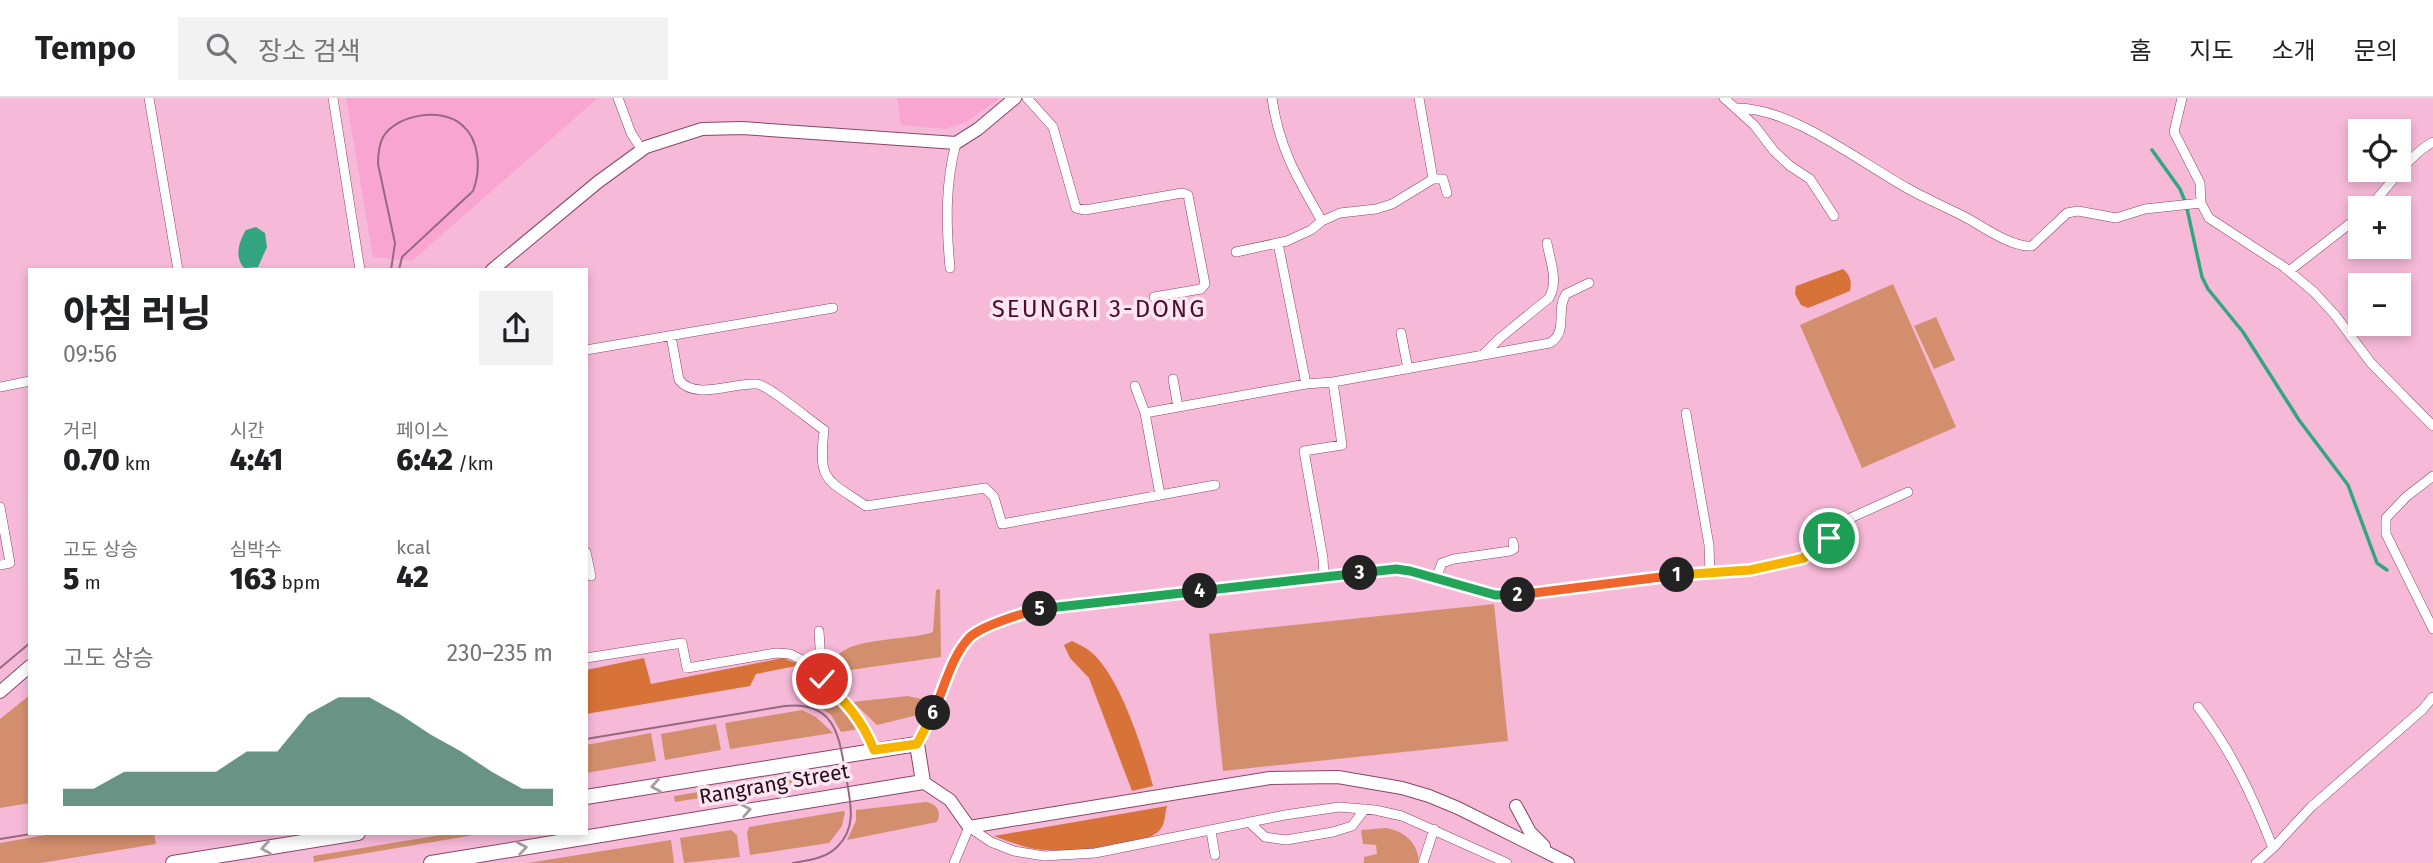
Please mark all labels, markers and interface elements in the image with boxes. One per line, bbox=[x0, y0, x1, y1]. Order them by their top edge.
search box bbox=[178, 17, 668, 80]
text: Tempo bbox=[35, 28, 136, 68]
icon: search bbox=[202, 29, 240, 67]
text: 장소 검색 bbox=[258, 36, 361, 67]
text: 홈 bbox=[2129, 37, 2151, 65]
text: 지도 bbox=[2189, 37, 2234, 65]
text: 소개 bbox=[2272, 37, 2316, 65]
text: 문의 bbox=[2354, 37, 2398, 65]
map controls bbox=[2348, 119, 2411, 336]
button: locate bbox=[2348, 119, 2411, 182]
button: + bbox=[2348, 196, 2411, 259]
button: − bbox=[2348, 273, 2411, 336]
text: 아침 러닝 bbox=[63, 291, 212, 337]
button: share bbox=[479, 291, 553, 365]
district label: SEUNGRI 3-DONG bbox=[992, 295, 1206, 323]
text: 09:56 bbox=[63, 340, 117, 368]
text: 거리 bbox=[63, 419, 98, 442]
text: 시간 bbox=[230, 419, 265, 442]
text: 페이스 bbox=[396, 419, 449, 442]
text: 0.70 bbox=[63, 442, 120, 478]
text: 4:41 bbox=[230, 442, 283, 478]
text: 6:42 bbox=[396, 442, 453, 478]
text: km bbox=[120, 452, 151, 475]
text: /km bbox=[453, 452, 494, 475]
pin bbox=[1799, 508, 1859, 568]
icon: arrive bbox=[1810, 519, 1848, 557]
text: kcal bbox=[396, 536, 431, 559]
text: 고도 상승 bbox=[63, 538, 138, 561]
text: 심박수 bbox=[230, 538, 282, 561]
pin: 3 bbox=[1342, 556, 1378, 590]
pin: 1 bbox=[1660, 558, 1694, 592]
text: 42 bbox=[396, 559, 429, 595]
text: 5 bbox=[63, 561, 79, 597]
text: 163 bbox=[230, 561, 277, 597]
text: 3 bbox=[1355, 561, 1364, 584]
text: 1 bbox=[1672, 563, 1681, 586]
text: m bbox=[79, 571, 101, 594]
text: bpm bbox=[277, 571, 320, 594]
pin: 4 bbox=[1182, 574, 1218, 608]
pin: 2 bbox=[1500, 578, 1536, 612]
text: 4 bbox=[1194, 579, 1205, 602]
text: 2 bbox=[1513, 583, 1522, 606]
pin: 5 bbox=[1023, 592, 1058, 626]
text: 5 bbox=[1034, 597, 1045, 620]
text: 230–235 m bbox=[447, 639, 553, 667]
text: 고도 상승 bbox=[63, 644, 154, 672]
pin bbox=[792, 649, 852, 709]
icon: check bbox=[803, 660, 841, 698]
pin: 6 bbox=[916, 696, 950, 730]
text: 6 bbox=[927, 701, 938, 724]
street label: Rangrang Street bbox=[697, 758, 851, 810]
one-way arrow bbox=[650, 778, 662, 793]
one-way arrow bbox=[740, 804, 752, 819]
one-way arrow bbox=[260, 840, 272, 855]
one-way arrow bbox=[516, 841, 528, 856]

